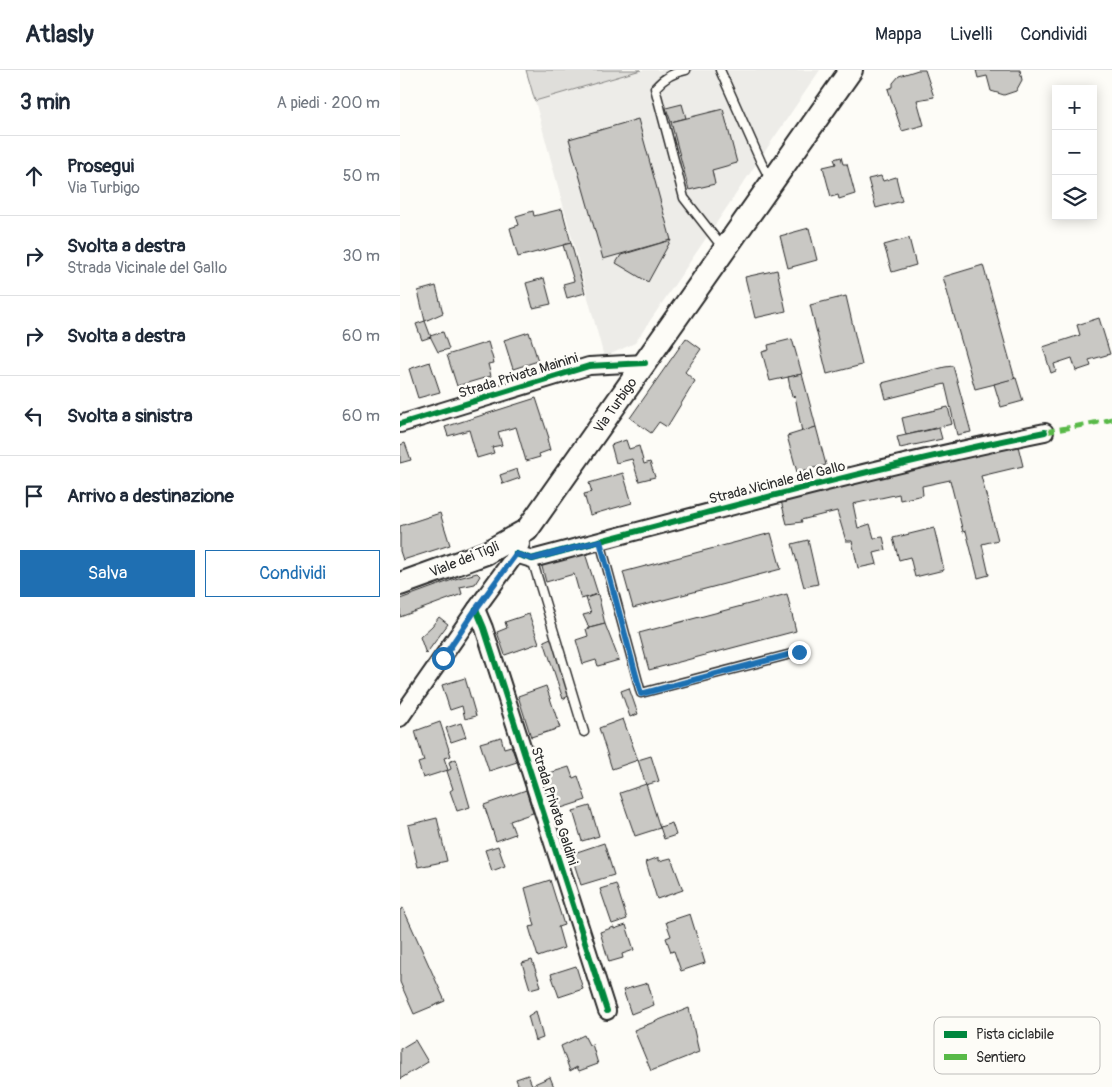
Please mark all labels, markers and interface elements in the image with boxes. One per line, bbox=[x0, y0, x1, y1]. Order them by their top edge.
text: Atlasly bbox=[25, 20, 94, 49]
text: Mappa bbox=[875, 23, 922, 46]
text: Livelli bbox=[950, 23, 992, 46]
text: Condividi bbox=[1020, 23, 1087, 46]
map controls bbox=[1052, 85, 1097, 220]
button: + bbox=[1052, 85, 1097, 130]
text: 3 min bbox=[20, 89, 70, 116]
text: A piedi · 200 m bbox=[277, 93, 380, 113]
button: − bbox=[1052, 130, 1097, 175]
text: Prosegui bbox=[67, 154, 134, 178]
icon: ahead bbox=[20, 162, 48, 190]
text: 50 m bbox=[343, 166, 380, 186]
button: layers bbox=[1052, 175, 1097, 220]
text: Via Turbigo bbox=[67, 178, 140, 198]
text: Svolta a destra bbox=[67, 234, 186, 258]
icon: right bbox=[20, 242, 48, 270]
text: 30 m bbox=[342, 246, 380, 266]
text: Strada Vicinale del Gallo bbox=[67, 258, 227, 278]
icon: right bbox=[20, 322, 48, 350]
text: Svolta a destra bbox=[67, 324, 186, 348]
text: 60 m bbox=[342, 326, 380, 346]
street label: Strada Privata Mainini bbox=[456, 349, 581, 402]
street label: Via Turbigo bbox=[590, 374, 641, 436]
icon: left bbox=[20, 402, 48, 430]
text: Svolta a sinistra bbox=[67, 404, 193, 428]
text: 60 m bbox=[342, 406, 380, 426]
street label: Strada Vicinale del Gallo bbox=[707, 457, 848, 508]
icon: arrive bbox=[20, 482, 48, 510]
text: Arrivo a destinazione bbox=[67, 484, 234, 508]
street label: Viale dei Tigli bbox=[427, 538, 502, 581]
button: Salva bbox=[20, 550, 195, 597]
button: Condividi bbox=[205, 550, 380, 597]
route end bbox=[788, 641, 811, 664]
route start bbox=[432, 647, 455, 670]
street label: Strada Privata Galdini bbox=[527, 745, 582, 868]
legend bbox=[934, 1017, 1100, 1074]
text: Pista ciclabile bbox=[976, 1026, 1054, 1043]
text: Sentiero bbox=[976, 1049, 1026, 1066]

